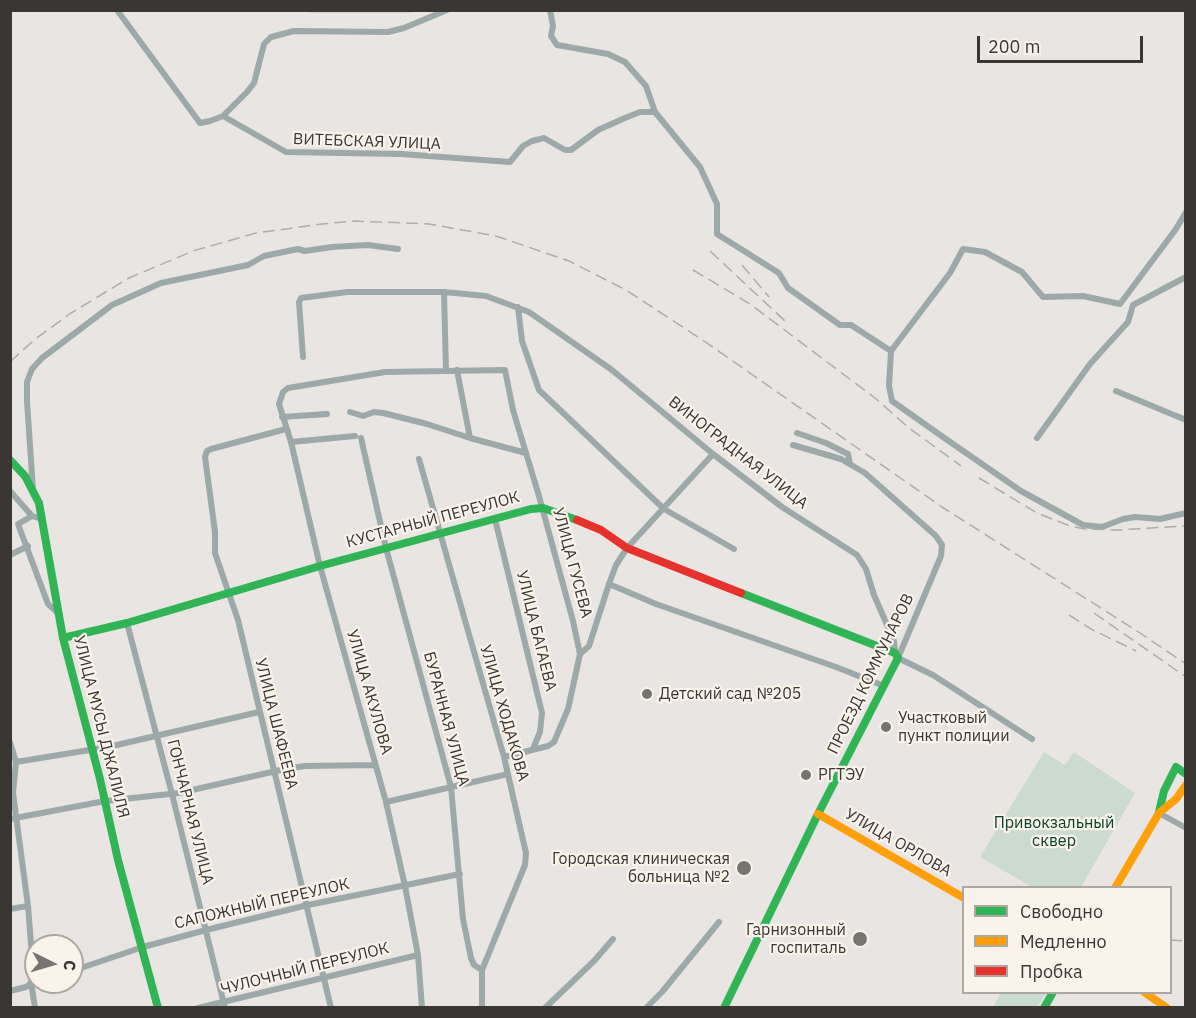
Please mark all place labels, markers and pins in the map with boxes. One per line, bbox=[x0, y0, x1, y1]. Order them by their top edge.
place label: Детский сад №205 bbox=[659, 684, 801, 704]
marker: Детский сад №205 bbox=[640, 687, 654, 701]
place label: Участковый пункт полиции bbox=[898, 708, 1010, 746]
marker: Участковый пункт полиции bbox=[879, 720, 893, 734]
place label: РГТЭУ bbox=[818, 765, 864, 785]
marker: РГТЭУ bbox=[799, 768, 813, 782]
place label: Городская клиническая больница №2 bbox=[552, 849, 730, 887]
marker: Городская клиническая больница №2 bbox=[735, 859, 753, 877]
place label: Гарнизонный госпиталь bbox=[746, 920, 846, 958]
marker: Гарнизонный госпиталь bbox=[851, 930, 869, 948]

